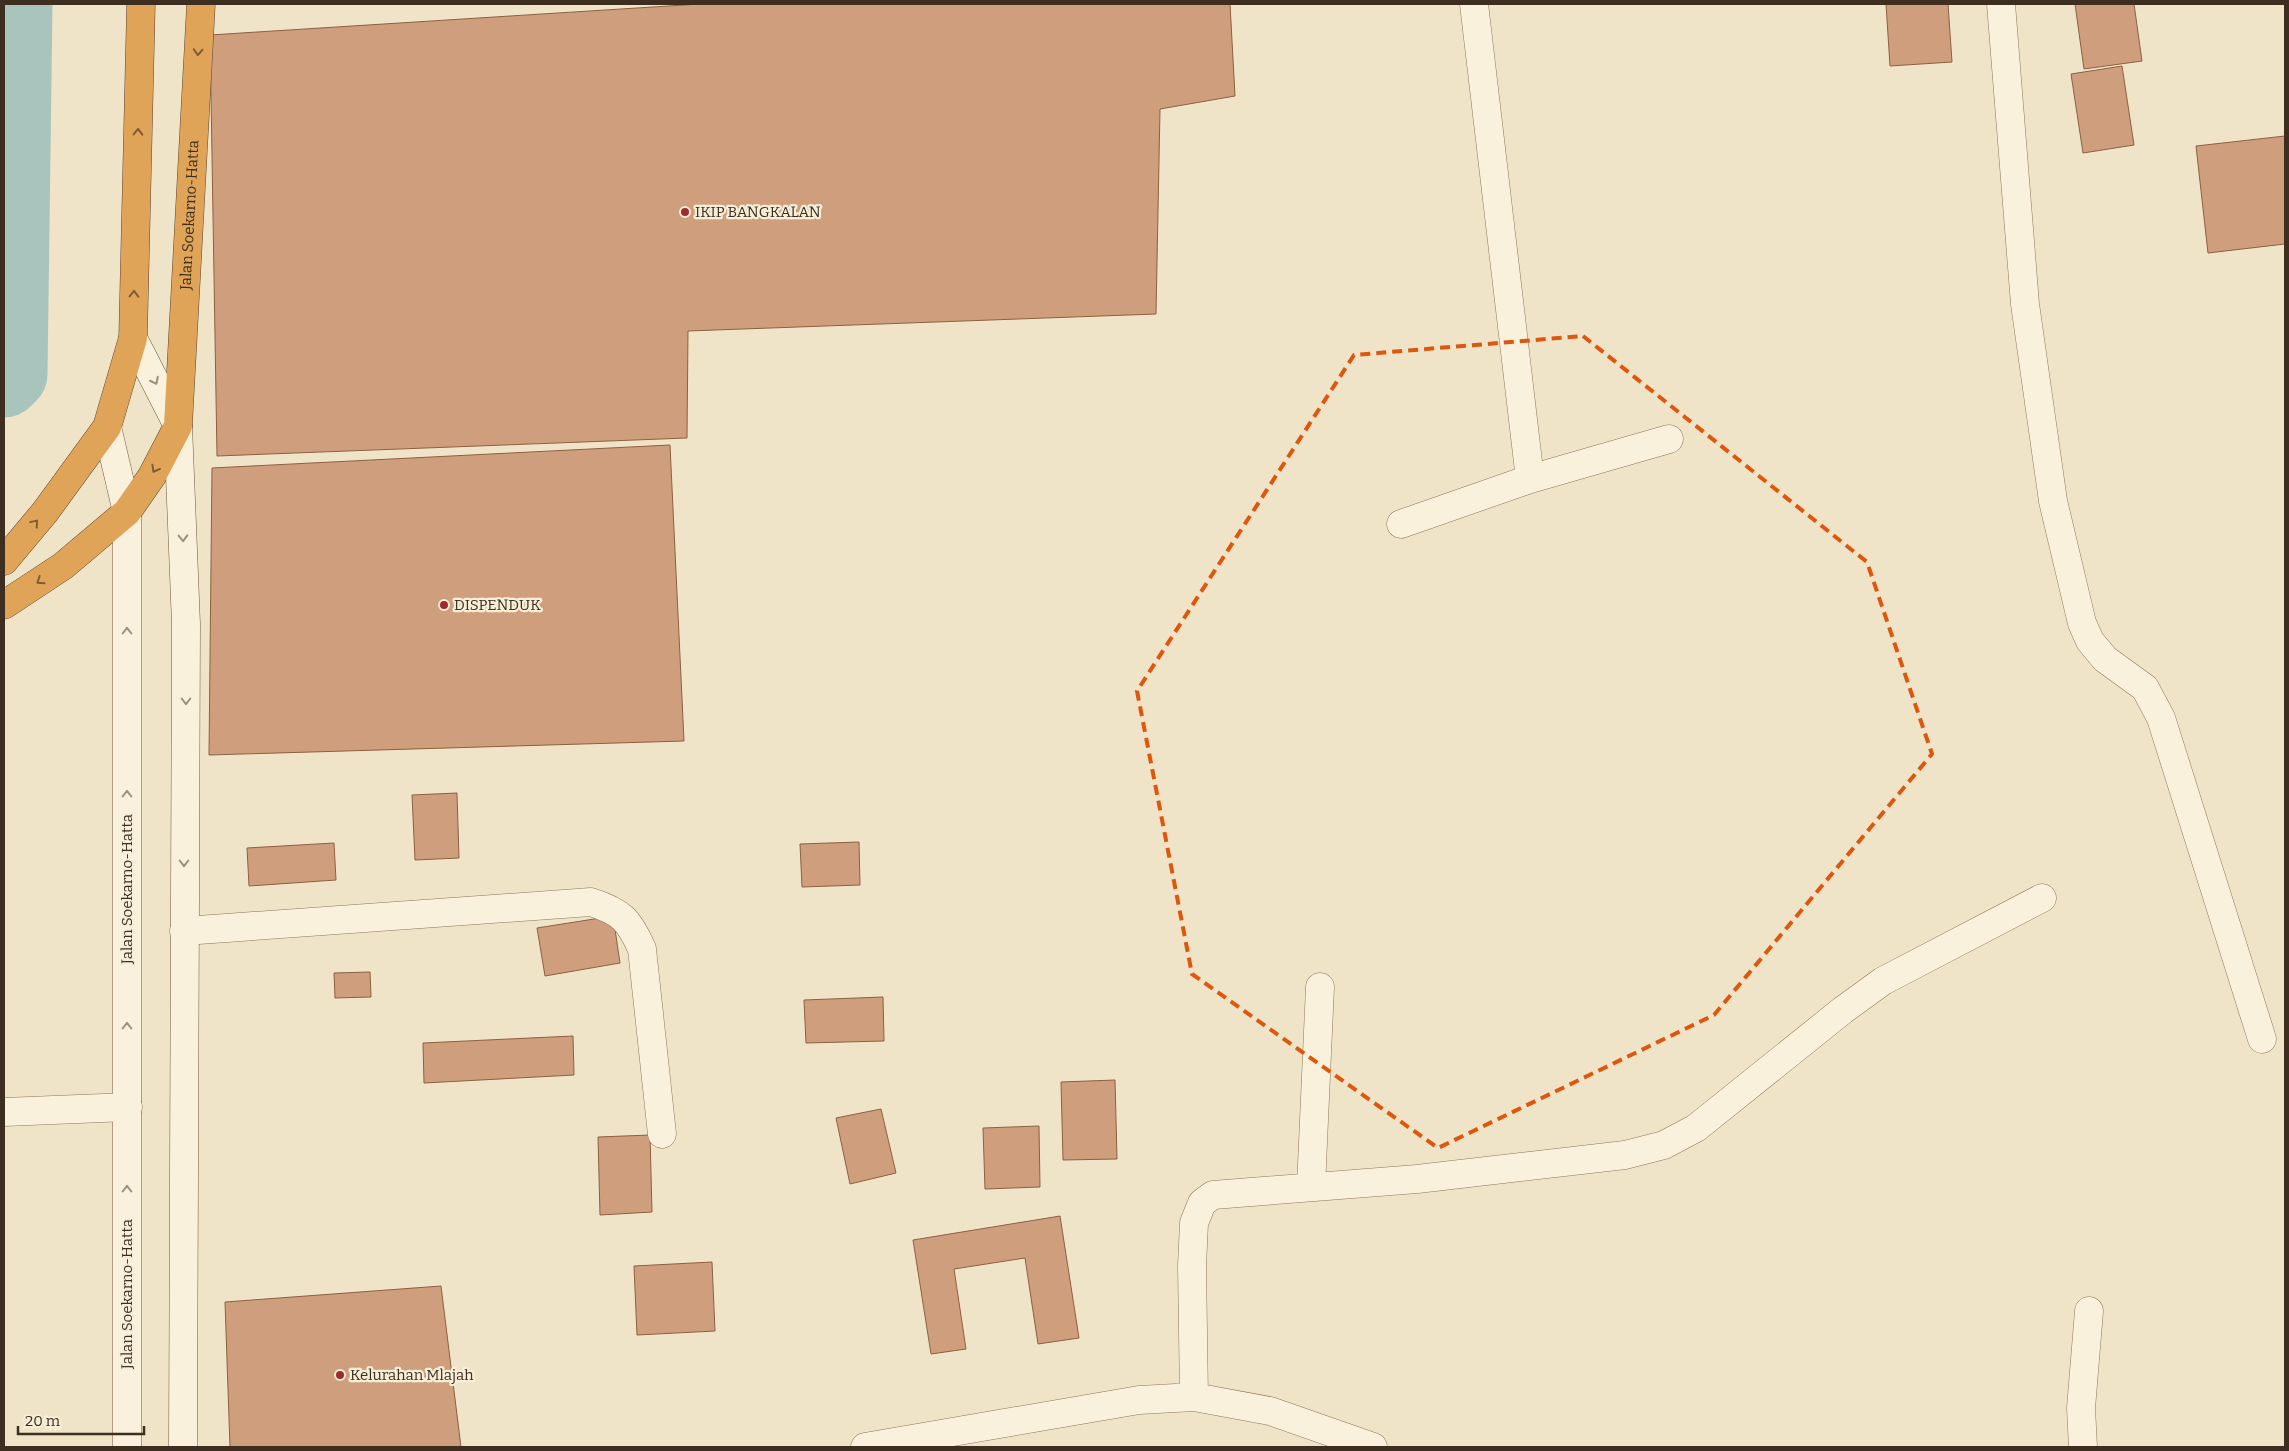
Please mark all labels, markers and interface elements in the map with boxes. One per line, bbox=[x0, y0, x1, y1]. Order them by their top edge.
one-way arrow bbox=[193, 49, 204, 57]
one-way arrow bbox=[133, 127, 143, 135]
street label: Jalan Soekarno-Hatta bbox=[176, 140, 203, 291]
place label: IKIP BANGKALAN bbox=[695, 203, 821, 221]
marker: IKIP BANGKALAN bbox=[679, 206, 691, 218]
one-way arrow bbox=[129, 290, 140, 298]
one-way arrow bbox=[149, 376, 159, 385]
one-way arrow bbox=[151, 464, 161, 473]
one-way arrow bbox=[30, 520, 39, 529]
one-way arrow bbox=[177, 535, 188, 543]
one-way arrow bbox=[36, 575, 46, 584]
place label: DISPENDUK bbox=[454, 596, 541, 614]
marker: DISPENDUK bbox=[438, 599, 450, 611]
one-way arrow bbox=[122, 627, 132, 634]
one-way arrow bbox=[181, 698, 191, 705]
one-way arrow bbox=[122, 789, 132, 797]
street label: Jalan Soekarno-Hatta bbox=[118, 814, 136, 965]
one-way arrow bbox=[179, 860, 189, 868]
one-way arrow bbox=[122, 1022, 132, 1030]
one-way arrow bbox=[122, 1184, 132, 1192]
street label: Jalan Soekarno-Hatta bbox=[118, 1219, 136, 1370]
place label: Kelurahan Mlajah bbox=[350, 1366, 474, 1384]
marker: Kelurahan Mlajah bbox=[334, 1369, 346, 1381]
scale bar bbox=[18, 1404, 144, 1436]
text: 20 m bbox=[25, 1412, 61, 1430]

